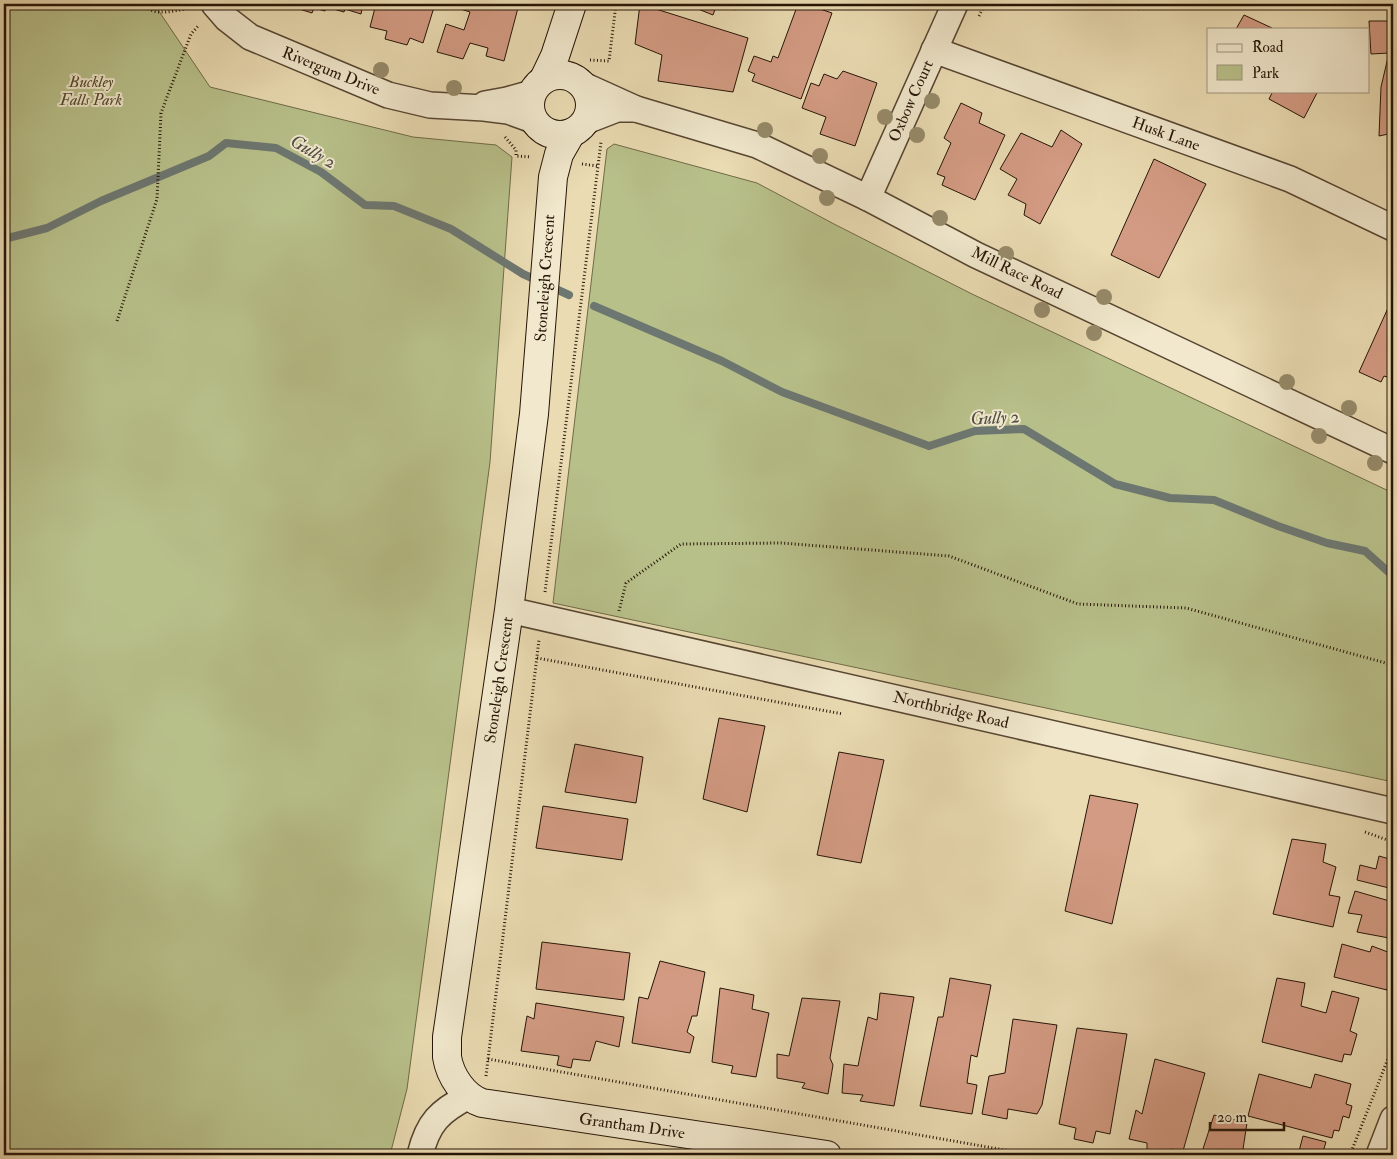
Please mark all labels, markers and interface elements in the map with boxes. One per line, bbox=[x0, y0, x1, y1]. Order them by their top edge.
legend bbox=[1207, 28, 1370, 92]
text: Road bbox=[1252, 38, 1284, 57]
street label: Rivergum Drive bbox=[279, 42, 383, 100]
street label: Oxbow Court bbox=[884, 57, 938, 145]
text: Park bbox=[1252, 64, 1279, 83]
park label: Buckley Falls Park bbox=[59, 72, 123, 110]
street label: Husk Lane bbox=[1129, 112, 1203, 156]
water label: Gully 2 bbox=[286, 130, 340, 174]
street label: Stoneleigh Crescent bbox=[531, 214, 559, 342]
street label: Mill Race Road bbox=[968, 242, 1066, 304]
water label: Gully 2 bbox=[970, 405, 1020, 431]
street label: Stoneleigh Crescent bbox=[480, 616, 518, 744]
street label: Northbridge Road bbox=[891, 687, 1011, 733]
scale bar bbox=[1210, 1099, 1283, 1131]
text: 20 m bbox=[1217, 1108, 1247, 1127]
street label: Grantham Drive bbox=[578, 1109, 687, 1143]

